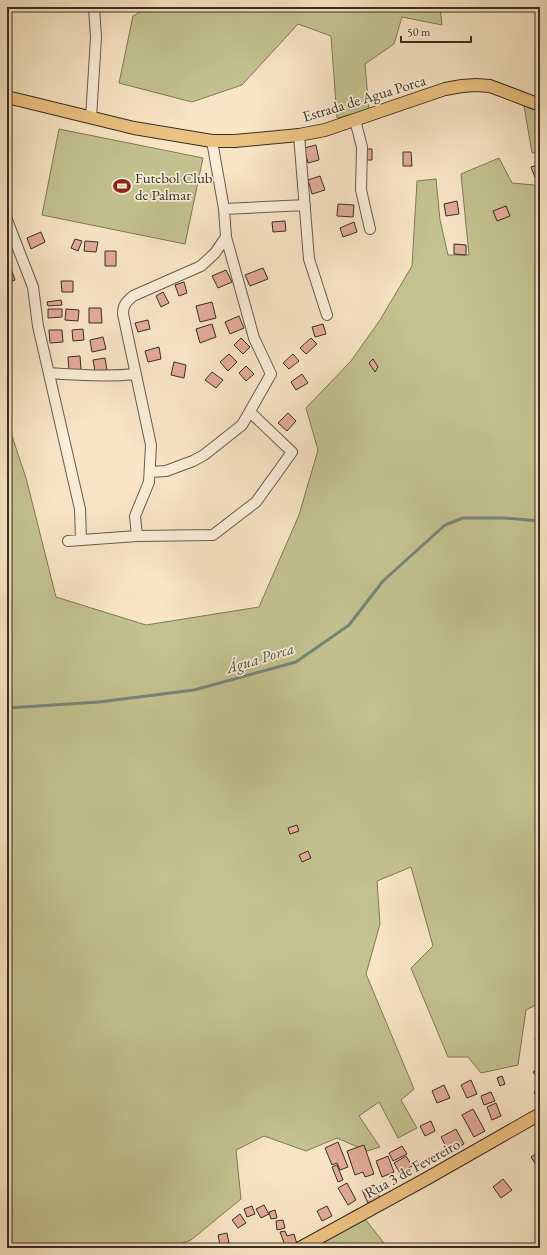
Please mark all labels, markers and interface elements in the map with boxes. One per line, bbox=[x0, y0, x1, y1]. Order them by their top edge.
scale bar bbox=[401, 18, 471, 44]
text: 50 m bbox=[407, 24, 431, 40]
street label: Estrada de Agua Porca bbox=[300, 70, 428, 126]
place label: Futebol Club de Palmar bbox=[135, 168, 213, 204]
sports icon: Futebol Club de Palmar bbox=[112, 176, 132, 196]
water label: Água Porca bbox=[222, 638, 297, 679]
street label: Rua 3 de Fevereiro bbox=[361, 1134, 463, 1202]

